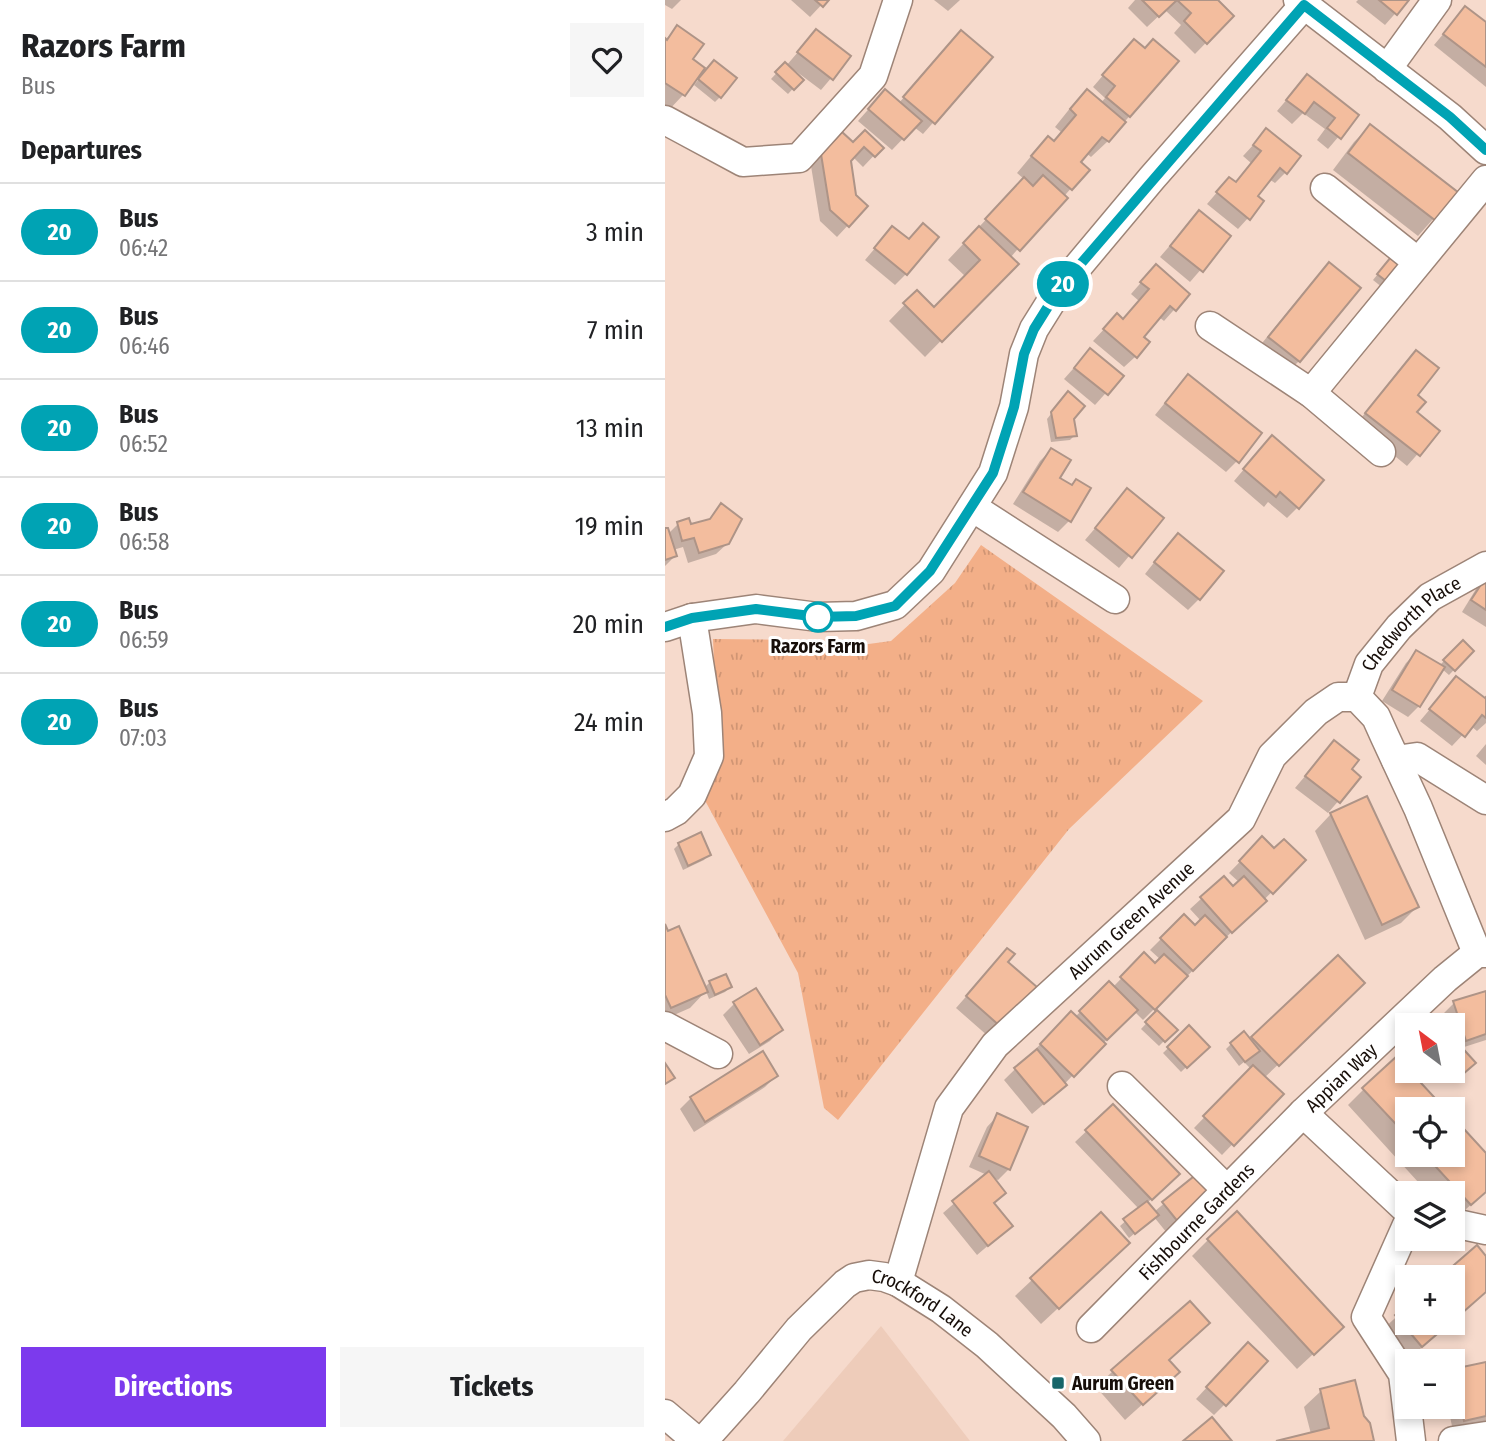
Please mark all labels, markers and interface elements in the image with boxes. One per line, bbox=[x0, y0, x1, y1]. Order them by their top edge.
button: heart bbox=[570, 23, 644, 97]
text: Razors Farm bbox=[21, 26, 186, 66]
text: Bus bbox=[21, 72, 55, 100]
text: Departures bbox=[21, 135, 142, 166]
text: Bus bbox=[119, 203, 158, 234]
text: 3 min bbox=[586, 217, 644, 248]
text: 20 bbox=[47, 218, 72, 246]
text: 06:42 bbox=[119, 234, 168, 262]
line badge: 20 bbox=[1031, 261, 1095, 307]
text: 20 bbox=[1051, 270, 1075, 298]
text: Bus bbox=[119, 301, 158, 332]
text: 7 min bbox=[587, 315, 644, 346]
text: 20 bbox=[47, 316, 72, 344]
text: 06:46 bbox=[119, 332, 170, 360]
text: Bus bbox=[119, 399, 158, 430]
text: 13 min bbox=[576, 413, 644, 444]
text: 20 bbox=[47, 414, 72, 442]
text: 06:52 bbox=[119, 430, 168, 458]
text: Bus bbox=[119, 497, 158, 528]
text: 19 min bbox=[575, 511, 644, 542]
text: 20 bbox=[47, 512, 72, 540]
text: 06:58 bbox=[119, 528, 169, 556]
street label: Chedworth Place bbox=[1356, 571, 1465, 674]
text: Bus bbox=[119, 595, 158, 626]
marker: Razors Farm bbox=[803, 602, 833, 632]
text: 20 min bbox=[573, 609, 644, 640]
text: 20 bbox=[47, 610, 72, 638]
text: 06:59 bbox=[119, 626, 169, 654]
place label: Razors Farm bbox=[770, 635, 866, 658]
text: Bus bbox=[119, 693, 158, 724]
text: 24 min bbox=[574, 707, 644, 738]
text: 20 bbox=[47, 708, 72, 736]
text: 07:03 bbox=[119, 724, 167, 752]
street label: Aurum Green Avenue bbox=[1063, 856, 1199, 984]
north arrow bbox=[1395, 1013, 1465, 1083]
map controls bbox=[1395, 1013, 1465, 1419]
street label: Appian Way bbox=[1300, 1038, 1382, 1117]
button: locate bbox=[1395, 1097, 1465, 1167]
street label: Fishbourne Gardens bbox=[1134, 1158, 1259, 1285]
button: layers bbox=[1395, 1181, 1465, 1251]
street label: Crockford Lane bbox=[870, 1264, 978, 1342]
button: + bbox=[1395, 1265, 1465, 1335]
button: Directions bbox=[21, 1347, 326, 1427]
button: Tickets bbox=[340, 1347, 644, 1427]
button: − bbox=[1395, 1349, 1465, 1419]
place label: Aurum Green bbox=[1071, 1372, 1174, 1395]
marker: Aurum Green bbox=[1050, 1375, 1066, 1391]

